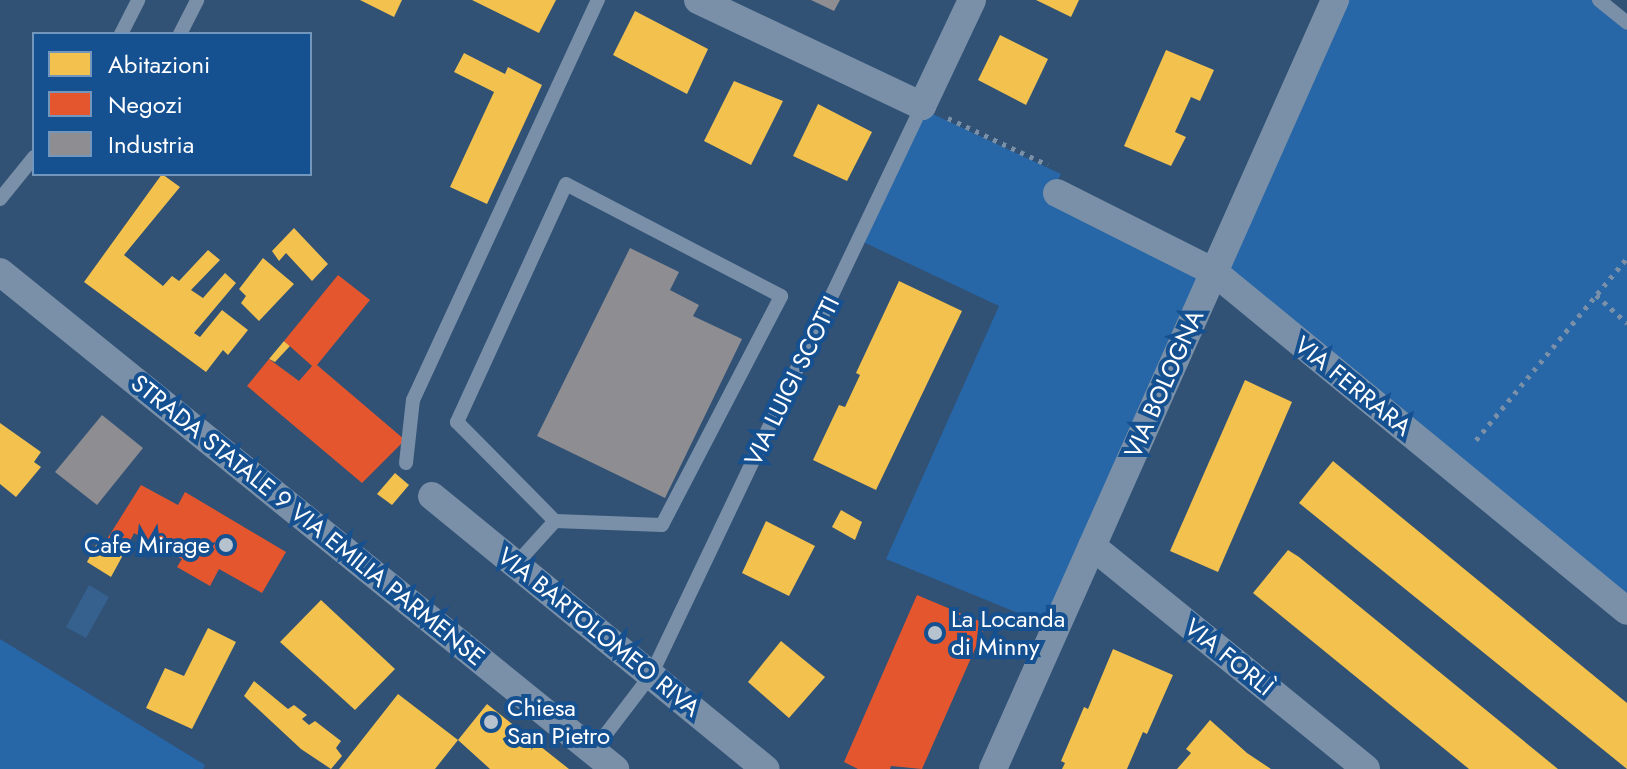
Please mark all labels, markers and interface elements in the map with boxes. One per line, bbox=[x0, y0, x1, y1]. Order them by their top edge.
legend bbox=[32, 32, 312, 176]
text: Abitazioni bbox=[108, 47, 210, 82]
text: Negozi bbox=[108, 87, 183, 122]
text: Industria bbox=[108, 127, 194, 162]
street label: VIA LUIGI SCOTTI bbox=[739, 292, 845, 470]
street label: VIA BOLOGNA bbox=[1118, 305, 1210, 463]
street label: VIA FERRARA bbox=[1289, 330, 1417, 442]
street label: STRADA STATALE 9 VIA EMILIA PARMENSE bbox=[125, 368, 491, 672]
place label: Cafe Mirage bbox=[84, 531, 210, 559]
marker: Cafe Mirage bbox=[217, 536, 235, 554]
street label: VIA BARTOLOMEO RIVA bbox=[492, 541, 706, 723]
place label: La Locanda di Minny bbox=[951, 605, 1065, 661]
street label: VIA FORLÌ bbox=[1179, 613, 1279, 701]
marker: La Locanda di Minny bbox=[926, 624, 944, 642]
place label: Chiesa San Pietro bbox=[507, 694, 610, 750]
marker: Chiesa San Pietro bbox=[482, 713, 500, 731]

